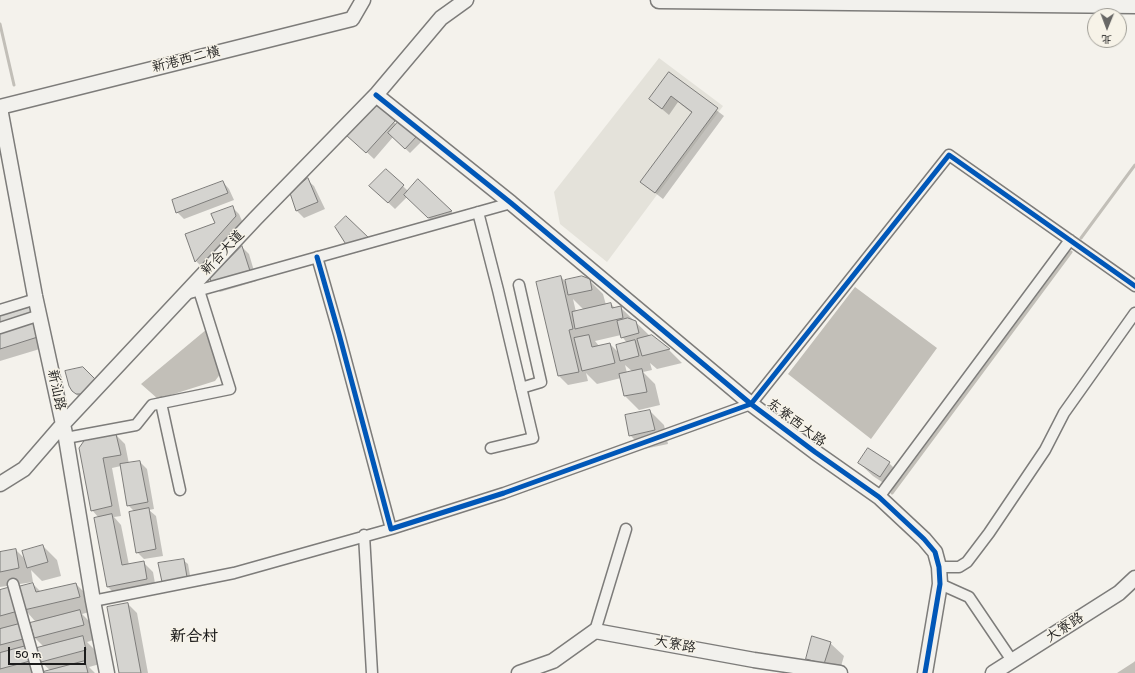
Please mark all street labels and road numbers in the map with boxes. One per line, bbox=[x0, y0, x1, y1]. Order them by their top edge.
street label: 新港西二横 bbox=[150, 43, 222, 77]
street label: 新合大道 bbox=[198, 227, 248, 279]
street label: 新汕路 bbox=[43, 368, 69, 412]
street label: 东寮西大路 bbox=[763, 395, 829, 451]
street label: 大寮路 bbox=[1043, 610, 1087, 646]
street label: 大寮路 bbox=[653, 633, 697, 657]

